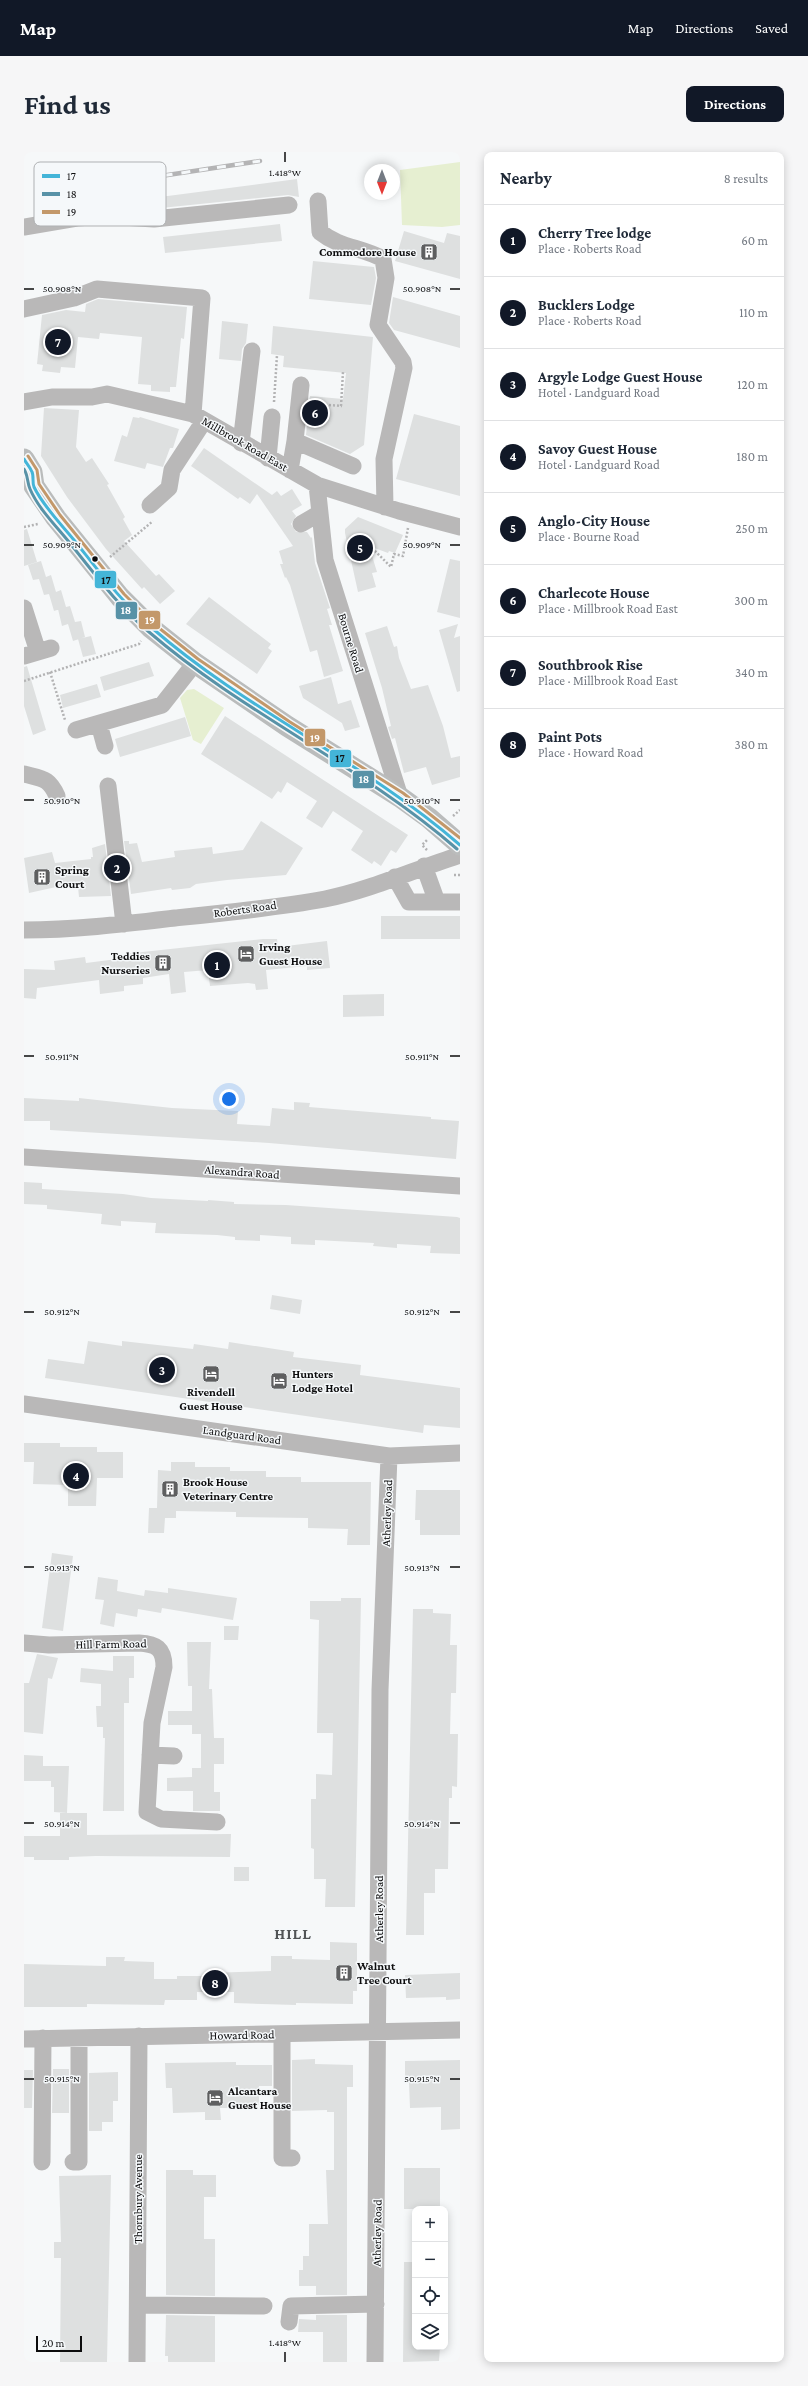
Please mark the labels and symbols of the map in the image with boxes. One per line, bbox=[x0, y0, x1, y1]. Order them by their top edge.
legend bbox=[34, 162, 166, 226]
north arrow bbox=[364, 164, 400, 200]
text: 1.418°W bbox=[269, 167, 302, 178]
text: 17 bbox=[67, 170, 76, 182]
text: 18 bbox=[67, 188, 77, 200]
text: 19 bbox=[67, 206, 76, 218]
building icon: Commodore House bbox=[419, 242, 439, 262]
place label: Commodore House bbox=[319, 245, 416, 259]
text: 50.908°N bbox=[43, 283, 82, 294]
text: 50.908°N bbox=[403, 283, 442, 294]
pin: 7 bbox=[45, 327, 71, 357]
pin: 6 bbox=[302, 398, 328, 428]
street label: Millbrook Road East bbox=[200, 414, 291, 475]
pin: 5 bbox=[347, 533, 373, 563]
text: 50.909°N bbox=[43, 539, 82, 550]
text: 50.909°N bbox=[403, 539, 442, 550]
unlabelled marker bbox=[90, 554, 100, 564]
line badge: 17 bbox=[94, 570, 117, 589]
text: 17 bbox=[101, 574, 111, 586]
line badge: 18 bbox=[115, 601, 138, 620]
text: 18 bbox=[121, 604, 131, 616]
line badge: 19 bbox=[138, 610, 161, 630]
street label: Bourne Road bbox=[335, 612, 367, 675]
text: 19 bbox=[145, 614, 155, 626]
line badge: 19 bbox=[304, 728, 326, 747]
text: 19 bbox=[310, 732, 320, 744]
line badge: 17 bbox=[329, 749, 352, 768]
text: 17 bbox=[335, 752, 345, 764]
line badge: 18 bbox=[352, 770, 375, 789]
text: 18 bbox=[359, 773, 369, 785]
text: 50.910°N bbox=[44, 795, 81, 806]
text: 50.910°N bbox=[404, 795, 441, 806]
pin: 2 bbox=[104, 853, 130, 883]
place label: Spring Court bbox=[55, 863, 89, 891]
building icon: Spring Court bbox=[32, 867, 52, 887]
street label: Roberts Road bbox=[213, 898, 278, 920]
place label: Irving Guest House bbox=[259, 940, 323, 968]
hotel icon: Irving Guest House bbox=[236, 944, 256, 964]
place label: Teddies Nurseries bbox=[101, 949, 150, 977]
pin: 1 bbox=[204, 950, 230, 980]
building icon: Teddies Nurseries bbox=[153, 953, 173, 973]
text: 50.911°N bbox=[45, 1051, 79, 1062]
text: 50.911°N bbox=[405, 1051, 439, 1062]
your location bbox=[219, 1089, 239, 1109]
street label: Alexandra Road bbox=[204, 1162, 281, 1182]
text: 50.912°N bbox=[44, 1306, 80, 1317]
text: 50.912°N bbox=[404, 1306, 440, 1317]
pin: 3 bbox=[149, 1355, 175, 1385]
hotel icon: Rivendell Guest House bbox=[201, 1364, 221, 1384]
place label: Hunters Lodge Hotel bbox=[292, 1367, 353, 1395]
hotel icon: Hunters Lodge Hotel bbox=[269, 1371, 289, 1391]
place label: Rivendell Guest House bbox=[179, 1385, 243, 1413]
street label: Landguard Road bbox=[202, 1423, 283, 1448]
pin: 4 bbox=[63, 1461, 89, 1491]
place label: Brook House Veterinary Centre bbox=[182, 1475, 273, 1503]
building icon: Brook House Veterinary Centre bbox=[160, 1479, 180, 1499]
street label: Atherley Road bbox=[379, 1479, 395, 1547]
text: 50.913°N bbox=[44, 1562, 80, 1573]
text: 50.913°N bbox=[404, 1562, 440, 1573]
street label: Hill Farm Road bbox=[75, 1636, 147, 1652]
text: 50.914°N bbox=[44, 1818, 80, 1829]
text: 50.914°N bbox=[404, 1818, 440, 1829]
street label: Atherley Road bbox=[372, 1875, 386, 1943]
district label: HILL bbox=[274, 1925, 312, 1942]
place label: Walnut Tree Court bbox=[356, 1959, 412, 1987]
building icon: Walnut Tree Court bbox=[334, 1963, 354, 1983]
pin: 8 bbox=[202, 1968, 228, 1998]
street label: Howard Road bbox=[209, 2027, 275, 2043]
text: 50.915°N bbox=[44, 2073, 80, 2084]
text: 50.915°N bbox=[404, 2073, 440, 2084]
place label: Alcantara Guest House bbox=[227, 2084, 292, 2112]
hotel icon: Alcantara Guest House bbox=[205, 2088, 225, 2108]
street label: Thornbury Avenue bbox=[131, 2154, 145, 2244]
street label: Atherley Road bbox=[369, 2199, 385, 2267]
scale bar bbox=[36, 2334, 82, 2353]
text: 1.418°W bbox=[269, 2337, 302, 2348]

